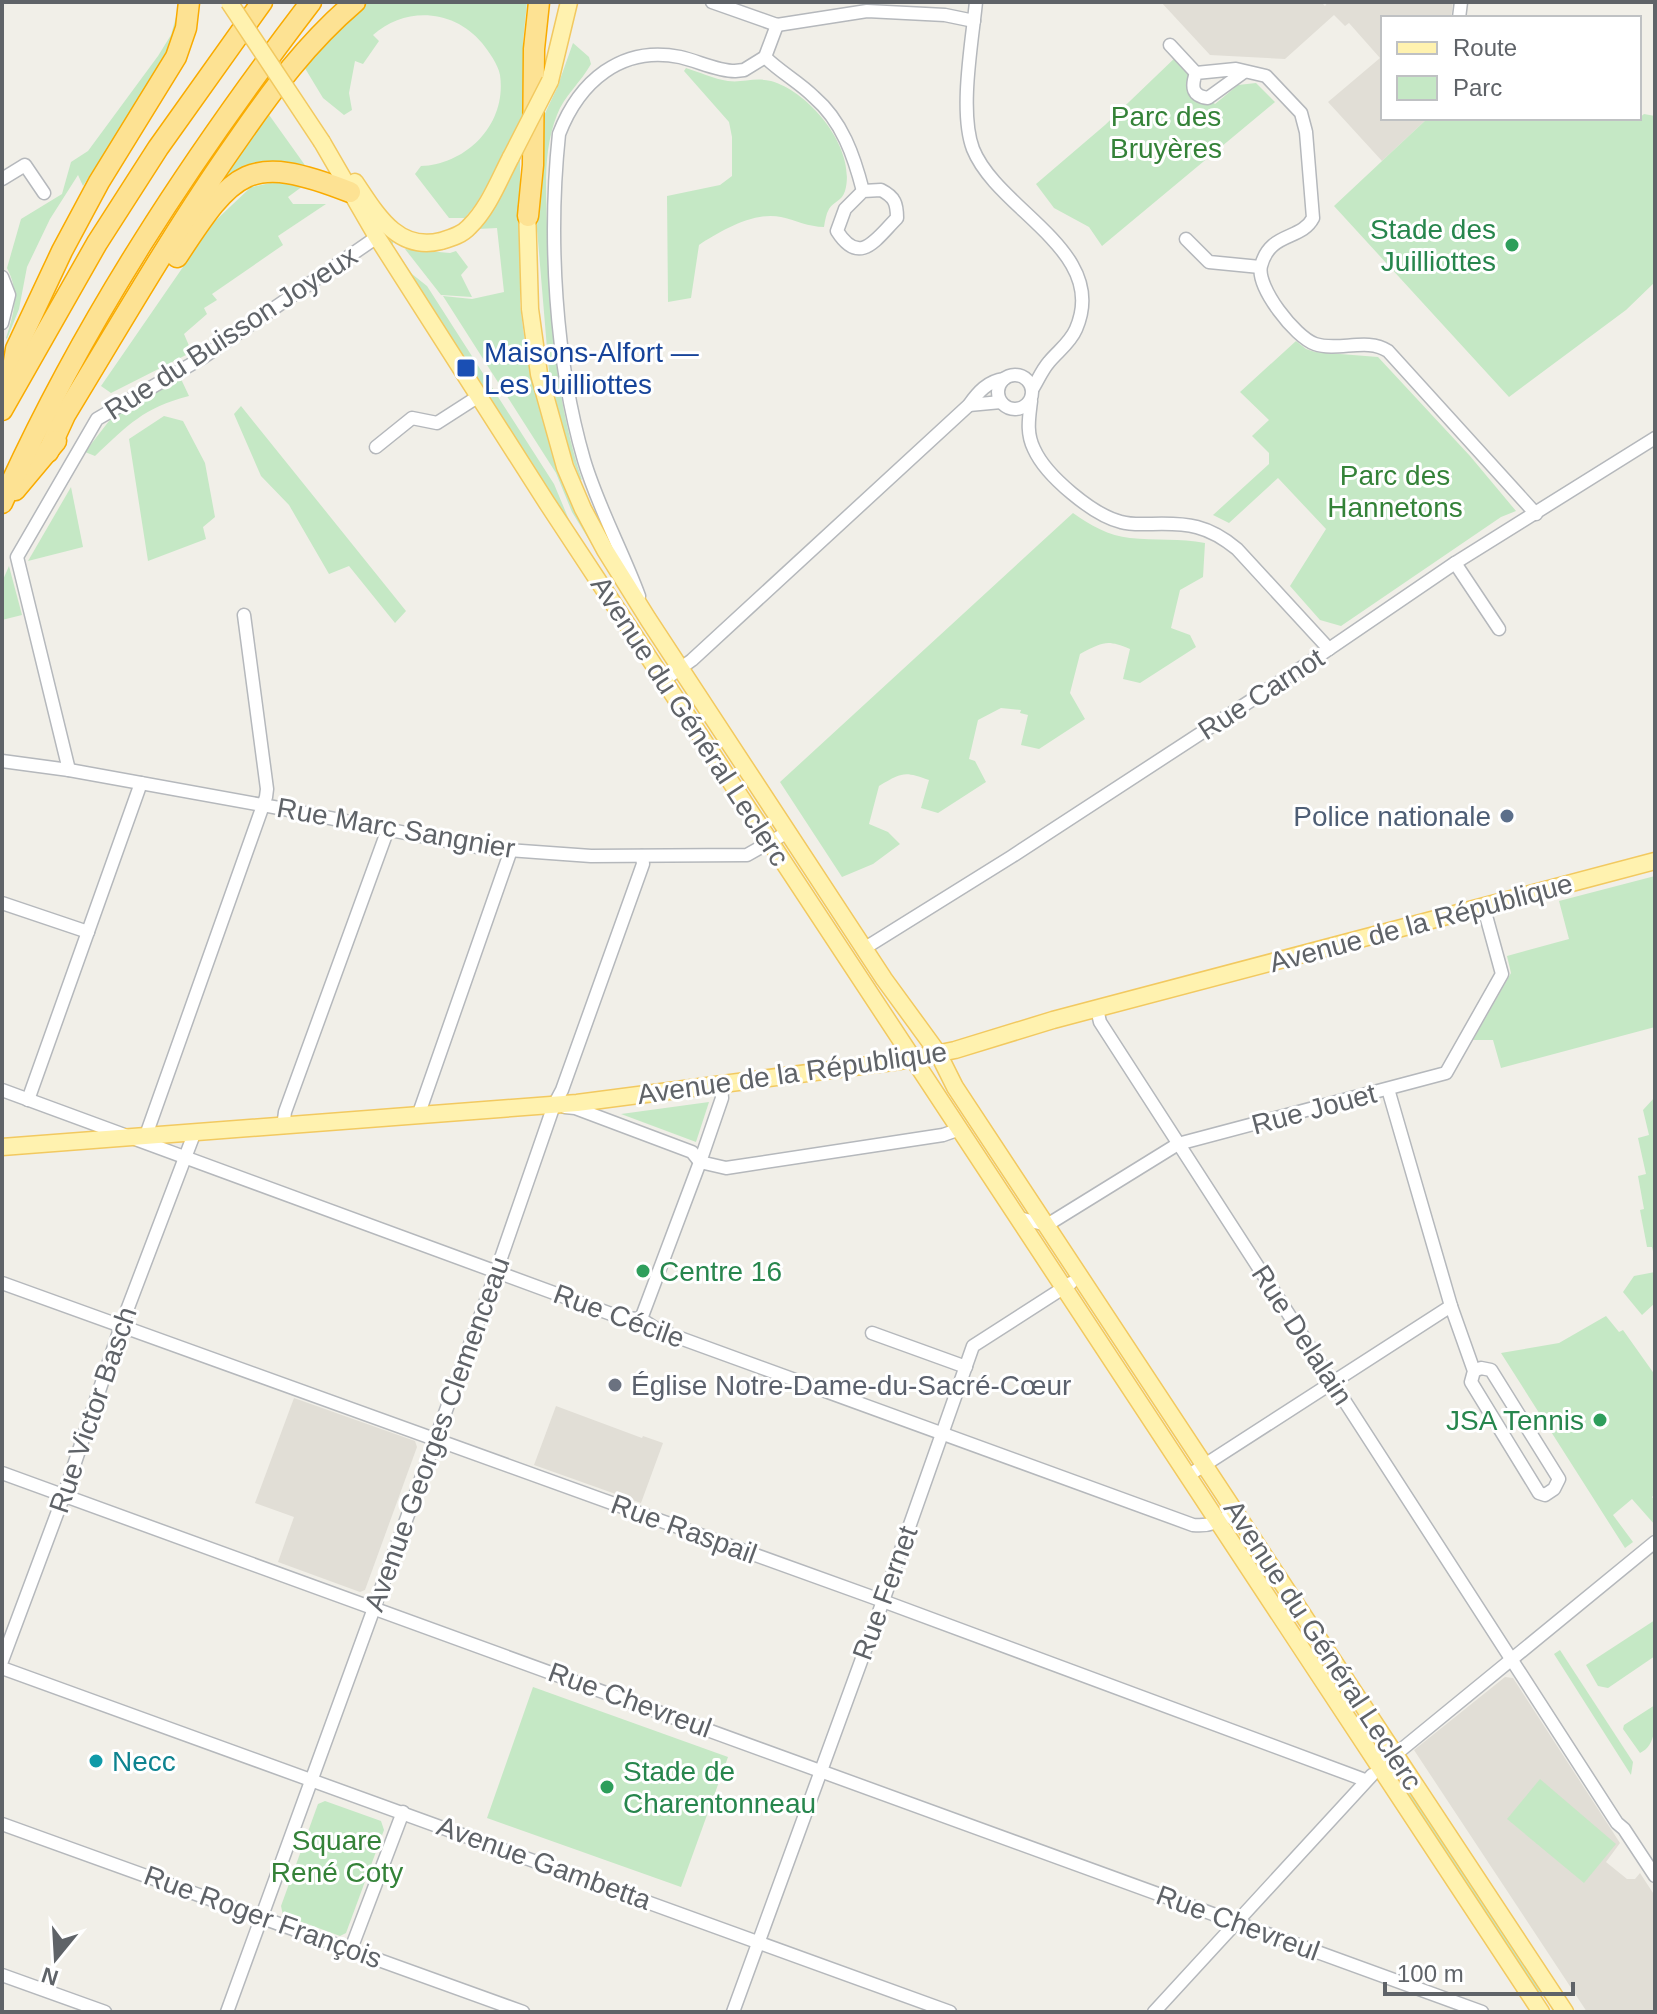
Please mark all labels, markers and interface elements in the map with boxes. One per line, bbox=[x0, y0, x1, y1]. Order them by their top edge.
legend bbox=[1381, 16, 1641, 120]
text: Route bbox=[1453, 34, 1517, 61]
text: Parc bbox=[1453, 74, 1502, 101]
park label: Parc des Bruyères bbox=[1110, 101, 1222, 164]
place label: Stade des Juilliottes bbox=[1370, 214, 1496, 277]
marker: Stade des Juilliottes bbox=[1503, 236, 1521, 254]
street label: Rue du Buisson Joyeux bbox=[99, 240, 363, 426]
place label: Maisons-Alfort — Les Juilliottes bbox=[484, 337, 699, 400]
marker: Maisons-Alfort — Les Juilliottes bbox=[455, 357, 477, 379]
park label: Parc des Hannetons bbox=[1327, 460, 1463, 523]
street label: Avenue du Général Leclerc bbox=[585, 570, 795, 872]
street label: Rue Carnot bbox=[1193, 642, 1330, 746]
street label: Rue Marc Sangnier bbox=[275, 792, 517, 864]
place label: Police nationale bbox=[1293, 801, 1491, 832]
marker: Police nationale bbox=[1498, 807, 1516, 825]
street label: Avenue de la République bbox=[1266, 868, 1576, 978]
street label: Avenue de la République bbox=[635, 1036, 949, 1110]
street label: Rue Jouet bbox=[1248, 1077, 1380, 1140]
street label: Avenue Georges Clemenceau bbox=[358, 1253, 516, 1615]
place label: Centre 16 bbox=[659, 1256, 782, 1287]
street label: Rue Delalain bbox=[1245, 1259, 1359, 1411]
marker: Centre 16 bbox=[634, 1262, 652, 1280]
street label: Rue Cécile bbox=[549, 1278, 689, 1354]
street label: Rue Victor Basch bbox=[43, 1303, 143, 1517]
place label: Église Notre-Dame-du-Sacré-Cœur bbox=[631, 1370, 1071, 1401]
marker: Église Notre-Dame-du-Sacré-Cœur bbox=[606, 1376, 624, 1394]
place label: JSA Tennis bbox=[1446, 1405, 1584, 1436]
marker: JSA Tennis bbox=[1591, 1411, 1609, 1429]
street label: Rue Raspail bbox=[607, 1488, 761, 1570]
street label: Avenue du Général Leclerc bbox=[1218, 1494, 1428, 1796]
street label: Rue Fernet bbox=[846, 1522, 924, 1664]
street label: Rue Chevreul bbox=[544, 1656, 716, 1744]
place label: Necc bbox=[112, 1746, 176, 1777]
marker: Necc bbox=[87, 1752, 105, 1770]
place label: Stade de Charentonneau bbox=[623, 1756, 816, 1819]
marker: Stade de Charentonneau bbox=[598, 1778, 616, 1796]
street label: Avenue Gambetta bbox=[433, 1810, 656, 1916]
park label: Square René Coty bbox=[271, 1825, 403, 1888]
street label: Rue Roger François bbox=[140, 1860, 386, 1974]
street label: Rue Chevreul bbox=[1152, 1879, 1324, 1967]
north arrow bbox=[16, 1918, 96, 1998]
scale bar bbox=[1385, 1946, 1573, 1996]
text: 100 m bbox=[1397, 1960, 1464, 1987]
text: N bbox=[39, 1962, 61, 1991]

